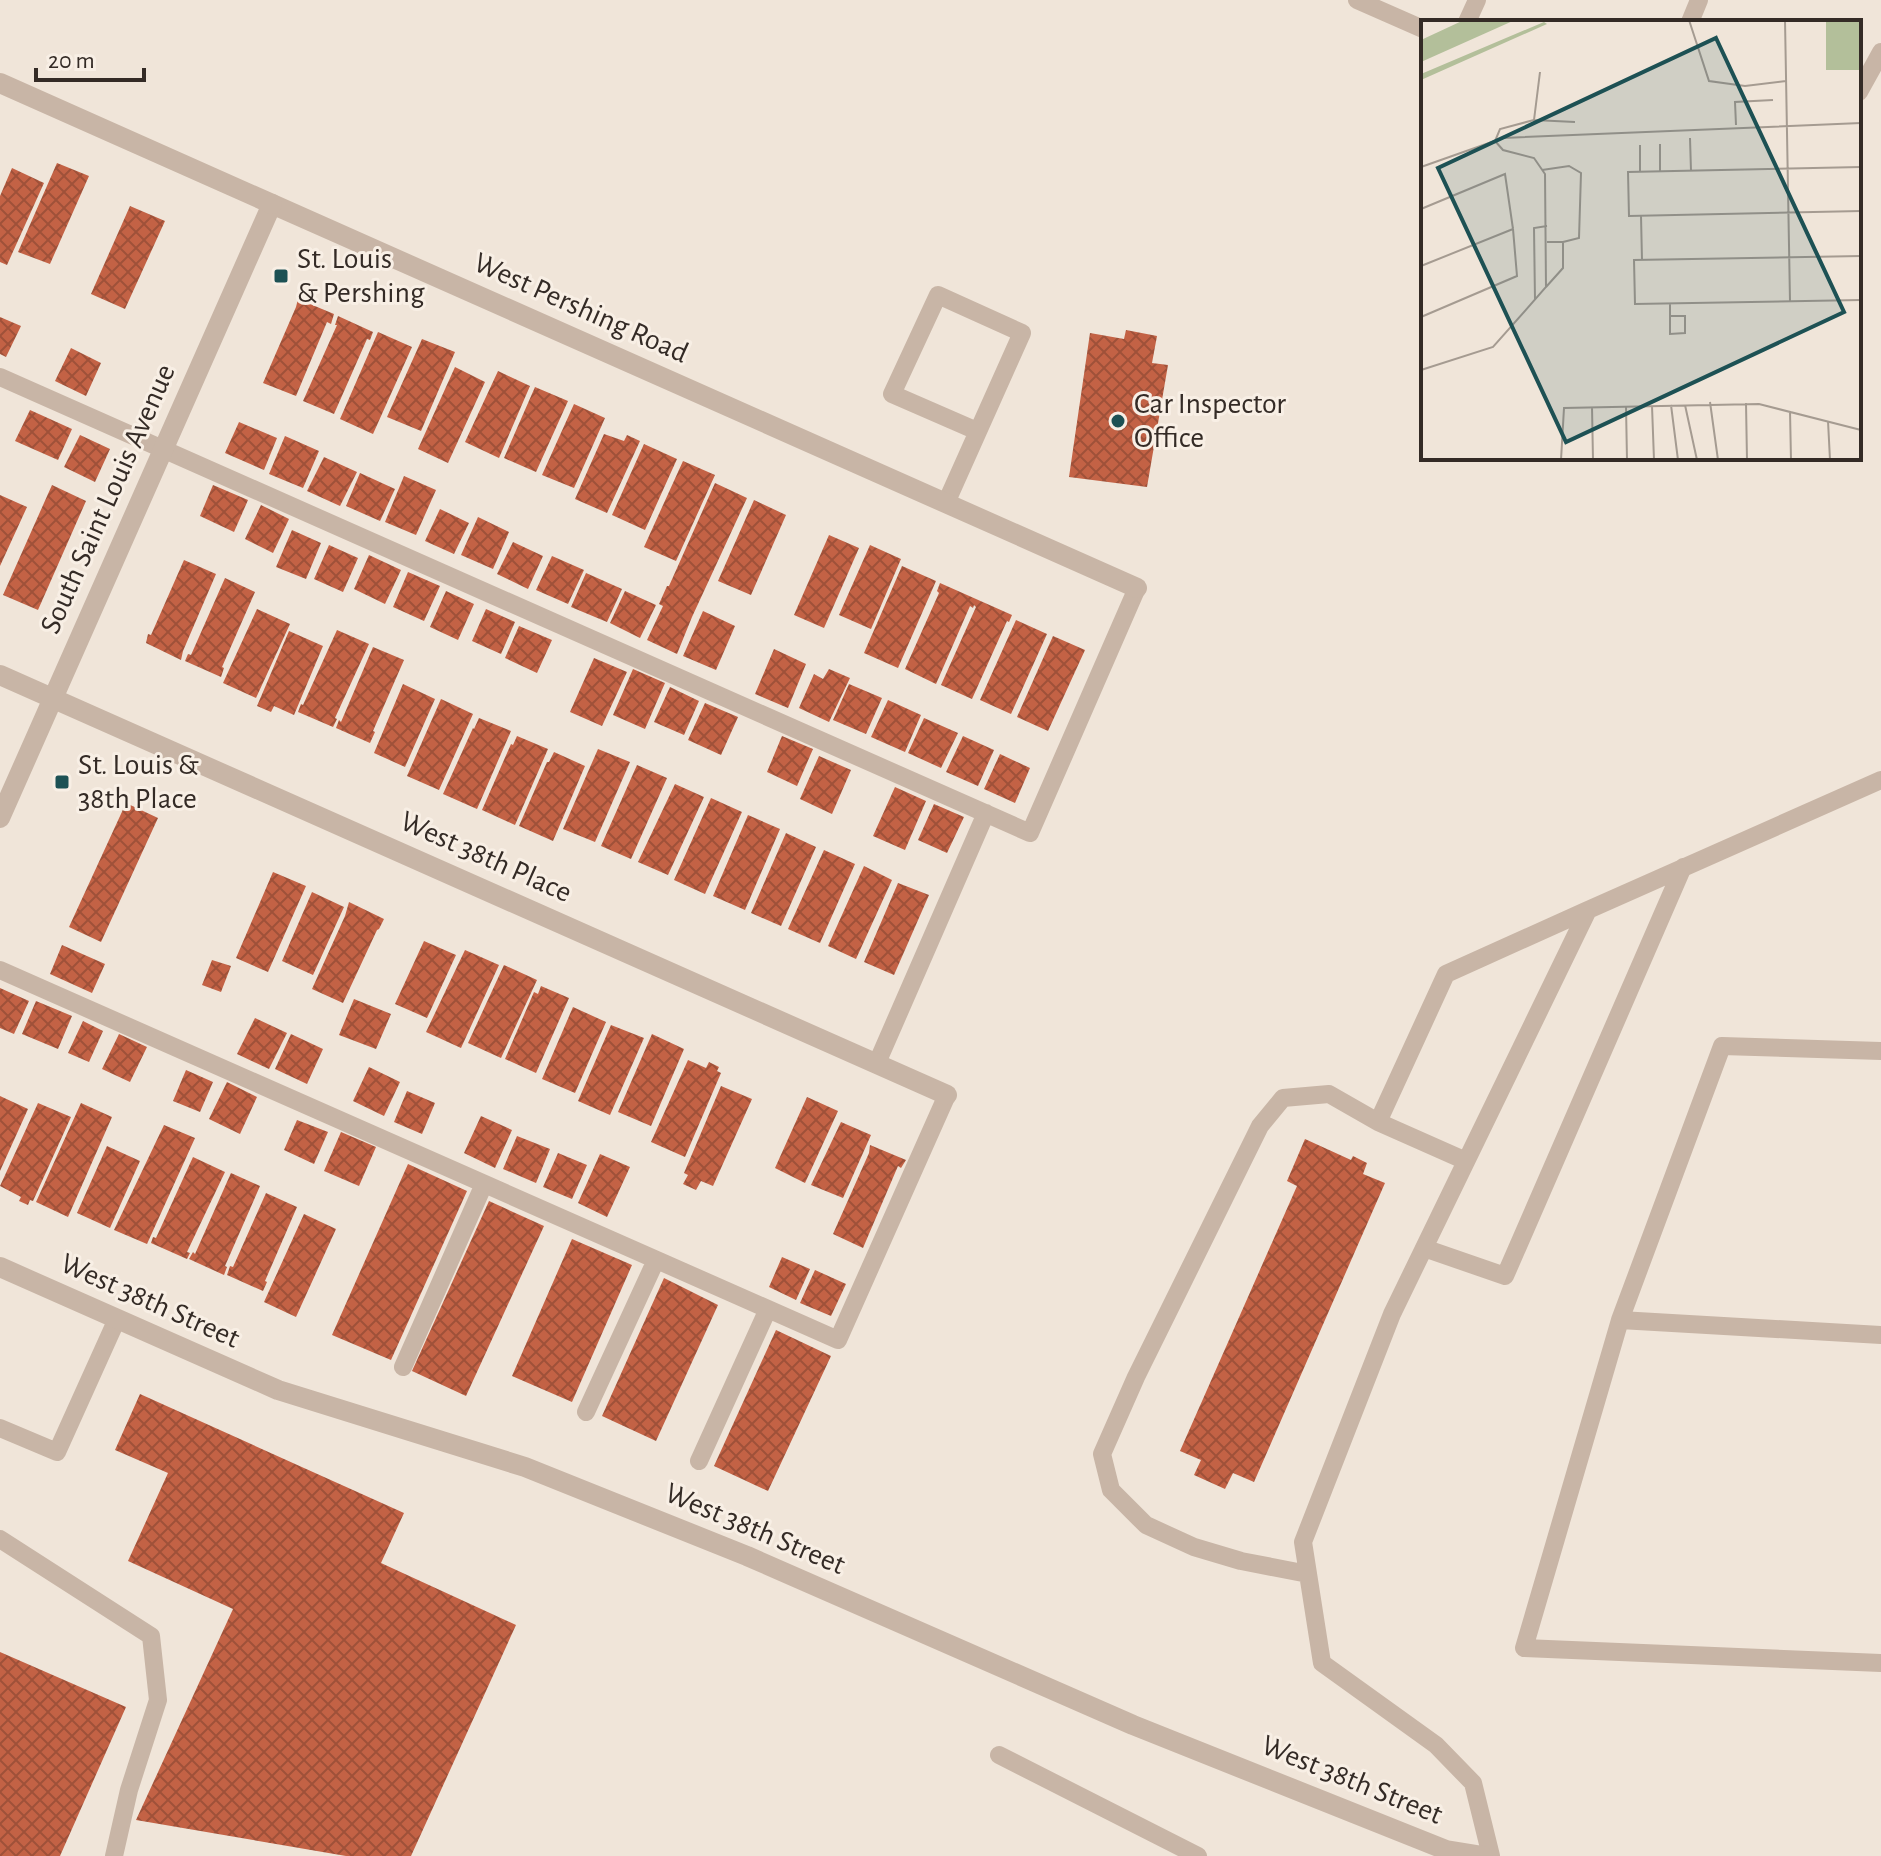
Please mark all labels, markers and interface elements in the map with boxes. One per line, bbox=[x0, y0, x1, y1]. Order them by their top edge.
inset map bbox=[1421, 20, 1861, 460]
scale bar bbox=[36, 32, 144, 82]
text: 20 m bbox=[48, 49, 95, 73]
place label: St. Louis & Pershing bbox=[297, 244, 425, 308]
street label: West Pershing Road bbox=[469, 247, 693, 369]
marker: St. Louis & Pershing bbox=[272, 267, 290, 285]
street label: South Saint Louis Avenue bbox=[35, 360, 181, 638]
place label: Car Inspector Office bbox=[1134, 389, 1286, 453]
marker: Car Inspector Office bbox=[1109, 412, 1127, 430]
place label: St. Louis & 38th Place bbox=[78, 750, 199, 814]
marker: St. Louis & 38th Place bbox=[53, 773, 71, 791]
street label: West 38th Place bbox=[396, 806, 576, 908]
street label: West 38th Street bbox=[56, 1248, 244, 1354]
street label: West 38th Street bbox=[661, 1478, 850, 1581]
street label: West 38th Street bbox=[1257, 1730, 1447, 1830]

